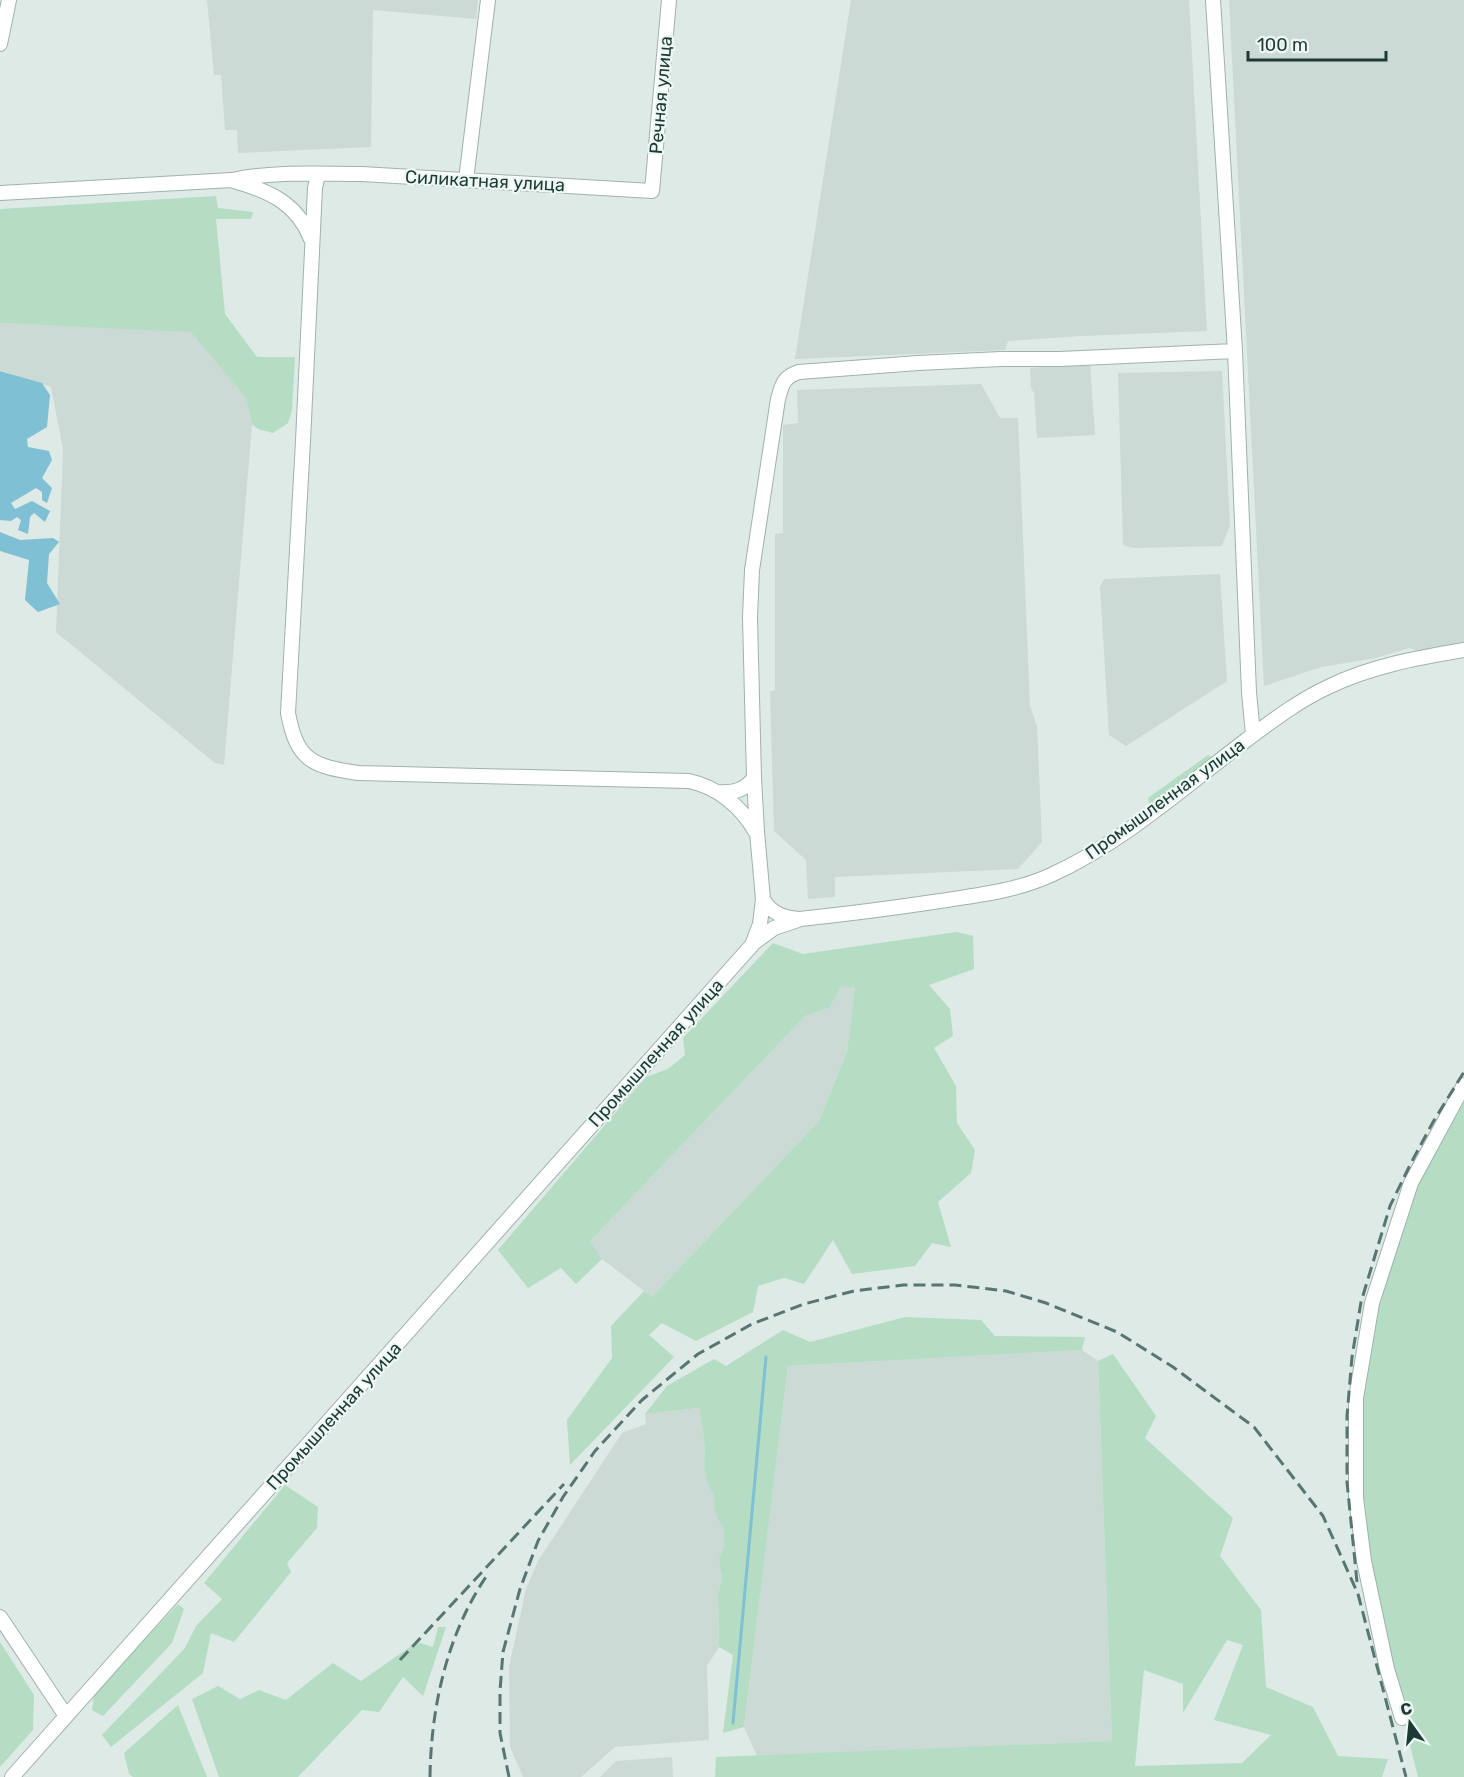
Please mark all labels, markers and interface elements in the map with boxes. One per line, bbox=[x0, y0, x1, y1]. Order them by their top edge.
scale bar bbox=[1248, 24, 1386, 62]
text: 100 m bbox=[1257, 34, 1308, 56]
street label: Речная улица bbox=[645, 35, 677, 155]
street label: Силикатная улица bbox=[405, 166, 565, 196]
street label: Промышленная улица bbox=[1081, 734, 1249, 864]
street label: Промышленная улица bbox=[584, 974, 728, 1132]
street label: Промышленная улица bbox=[262, 1337, 406, 1495]
north arrow bbox=[1380, 1693, 1440, 1753]
text: С bbox=[1398, 1698, 1414, 1720]

